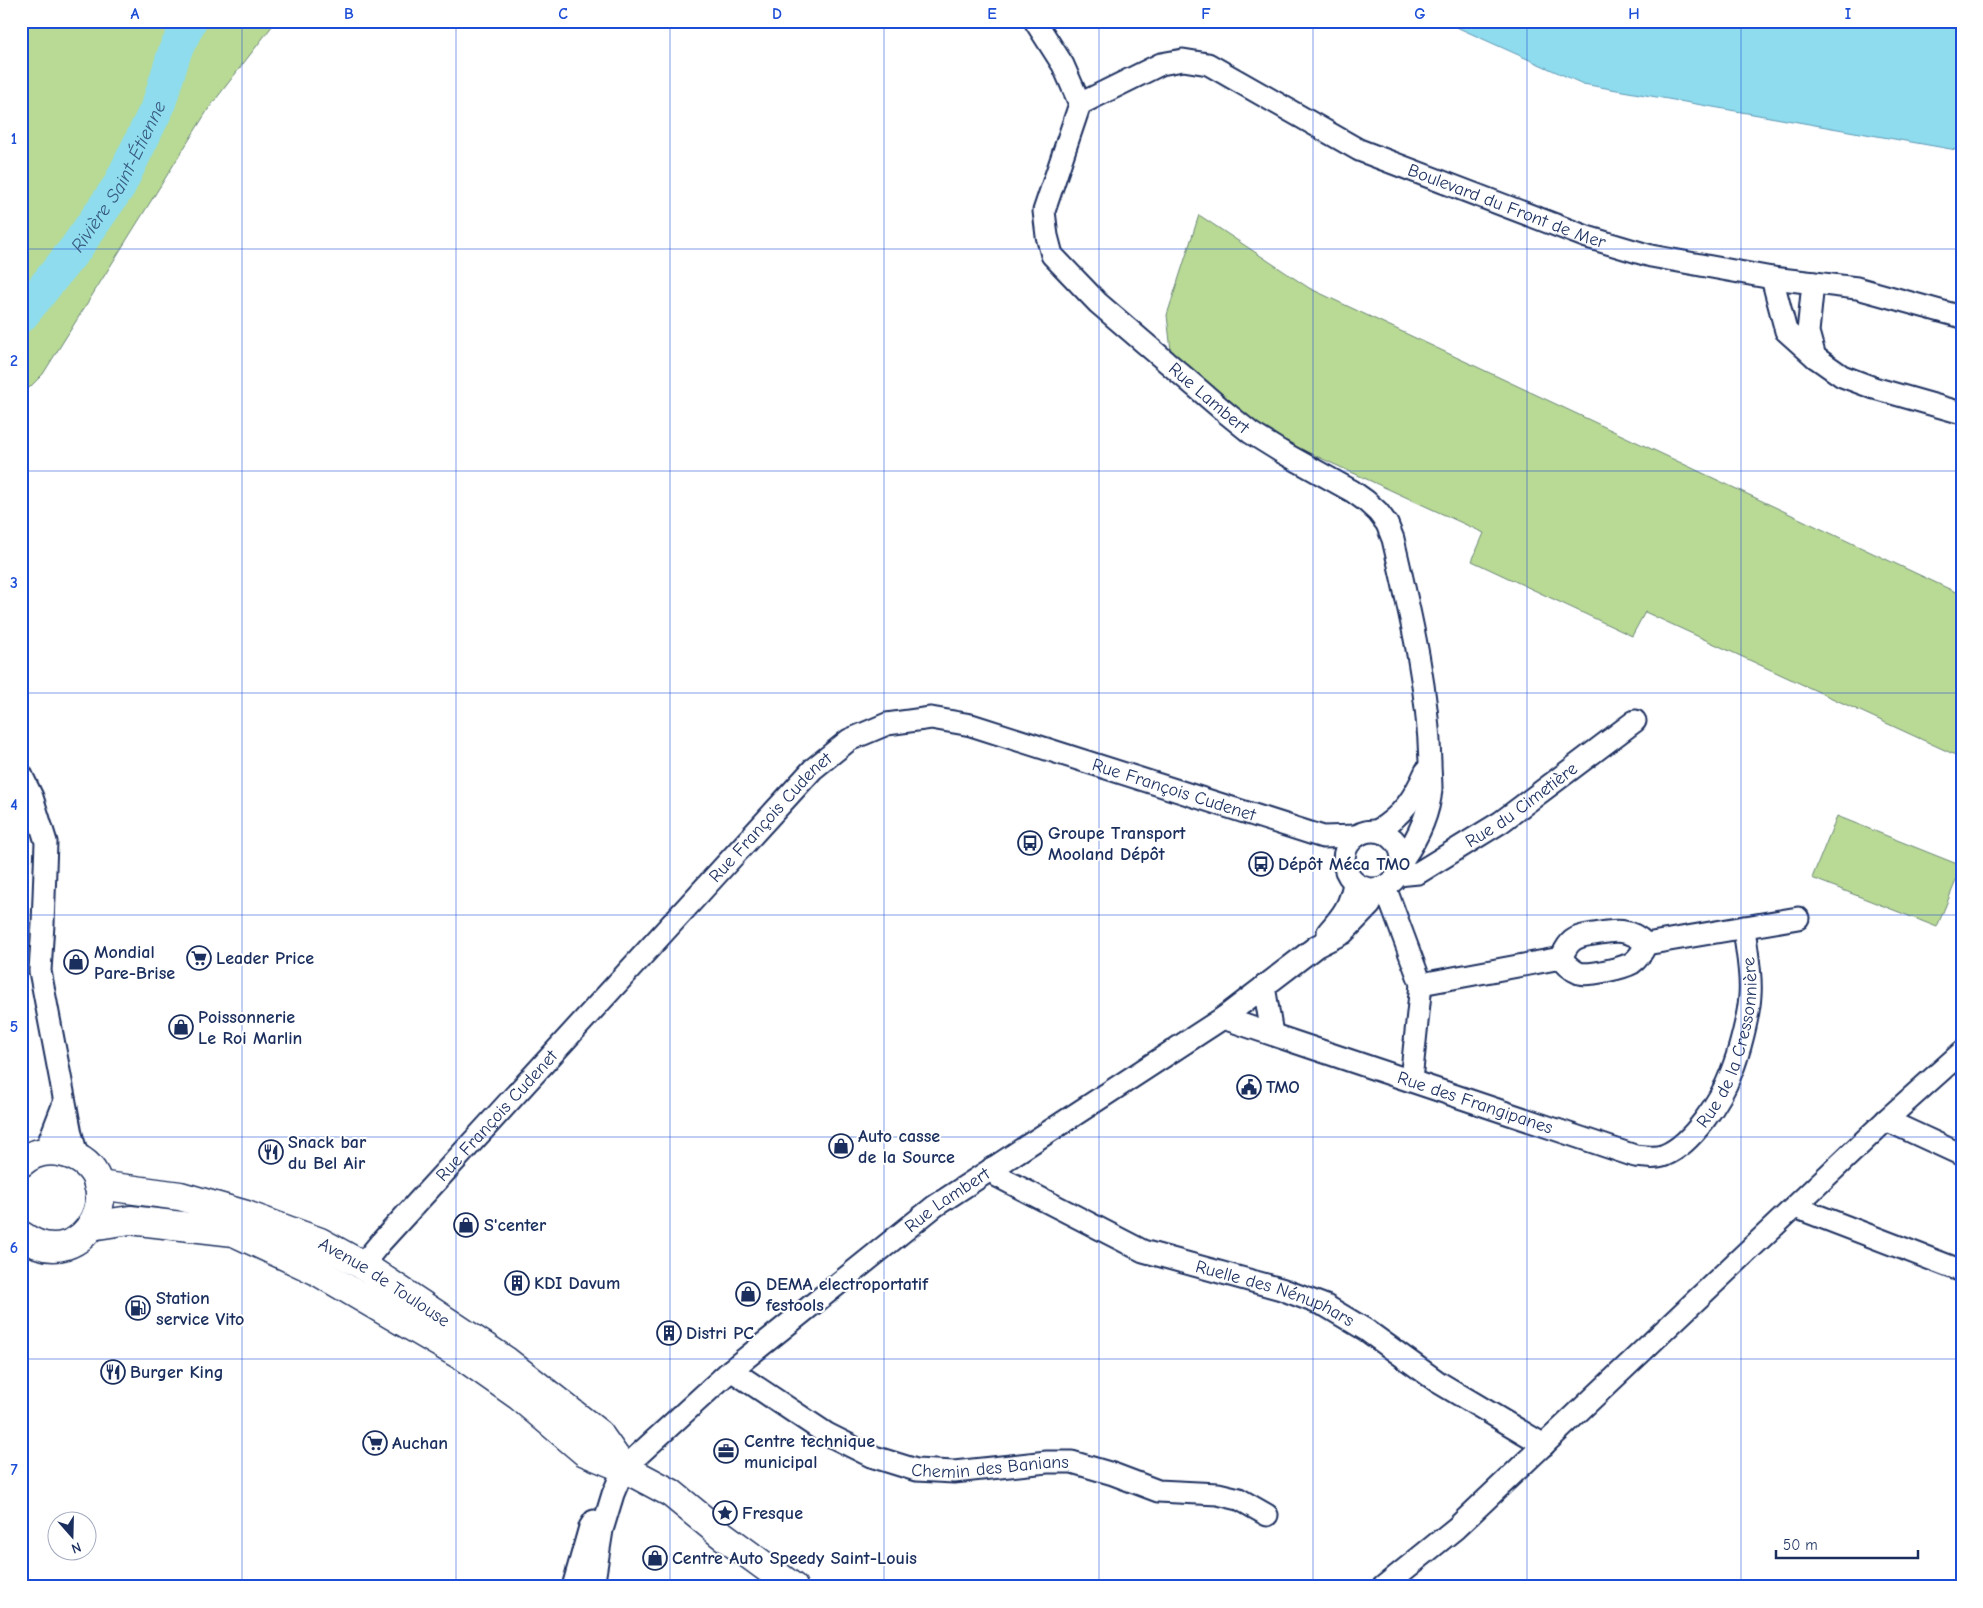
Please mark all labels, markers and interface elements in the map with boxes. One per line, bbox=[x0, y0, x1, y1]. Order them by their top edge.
text: A bbox=[131, 5, 140, 23]
text: B bbox=[344, 5, 354, 23]
text: C bbox=[558, 5, 568, 23]
text: D bbox=[772, 5, 782, 23]
text: E bbox=[987, 5, 997, 23]
text: F bbox=[1201, 5, 1211, 23]
text: G bbox=[1414, 5, 1426, 23]
text: H bbox=[1628, 5, 1640, 23]
text: I bbox=[1845, 5, 1851, 23]
water label: Rivière Saint-Étienne bbox=[67, 97, 171, 256]
text: 1 bbox=[11, 130, 17, 148]
street label: Boulevard du Front de Mer bbox=[1405, 160, 1609, 253]
text: 2 bbox=[10, 352, 18, 370]
street label: Rue Lambert bbox=[1164, 358, 1254, 439]
text: 3 bbox=[10, 574, 18, 592]
street label: Rue François Cudenet bbox=[705, 748, 837, 887]
street label: Rue François Cudenet bbox=[1090, 754, 1259, 826]
street label: Rue du Cimetière bbox=[1462, 758, 1582, 852]
text: 4 bbox=[10, 796, 18, 814]
place label: Groupe Transport Mooland Dépôt bbox=[1048, 823, 1187, 865]
bus stop icon: Groupe Transport Mooland Dépôt bbox=[1017, 830, 1043, 856]
bus stop icon: Dépôt Méca TMO bbox=[1248, 851, 1274, 877]
place label: Dépôt Méca TMO bbox=[1278, 854, 1410, 875]
place label: Mondial Pare-Brise bbox=[94, 942, 175, 984]
supermarket icon: Leader Price bbox=[186, 945, 212, 971]
place label: Leader Price bbox=[216, 948, 314, 969]
shop icon: Mondial Pare-Brise bbox=[63, 949, 89, 975]
street label: Rue de la Cressonnière bbox=[1692, 956, 1762, 1132]
place label: Poissonnerie Le Roi Marlin bbox=[198, 1007, 302, 1049]
shop icon: Poissonnerie Le Roi Marlin bbox=[168, 1014, 194, 1040]
text: 5 bbox=[10, 1018, 18, 1036]
street label: Rue François Cudenet bbox=[432, 1045, 563, 1186]
street label: Rue des Frangipanes bbox=[1395, 1067, 1555, 1139]
public building icon: TMO bbox=[1236, 1074, 1262, 1100]
place label: TMO bbox=[1266, 1077, 1300, 1098]
place label: Auto casse de la Source bbox=[858, 1126, 955, 1168]
place label: Snack bar du Bel Air bbox=[288, 1132, 367, 1174]
shop icon: Auto casse de la Source bbox=[828, 1133, 854, 1159]
restaurant icon: Snack bar du Bel Air bbox=[258, 1139, 284, 1165]
street label: Rue Lambert bbox=[901, 1163, 994, 1237]
shop icon: S'center bbox=[453, 1212, 479, 1238]
place label: S'center bbox=[484, 1215, 547, 1236]
street label: Avenue de Toulouse bbox=[315, 1233, 454, 1332]
text: 6 bbox=[10, 1239, 18, 1257]
street label: Ruelle des Nénuphars bbox=[1193, 1256, 1358, 1331]
building icon: KDI Davum bbox=[504, 1270, 530, 1296]
place label: KDI Davum bbox=[534, 1273, 620, 1294]
place label: DEMA electroportatif festools bbox=[765, 1274, 929, 1316]
shop icon: DEMA electroportatif festools bbox=[735, 1281, 761, 1307]
place label: Station service Vito bbox=[156, 1288, 244, 1330]
fuel station icon: Station service Vito bbox=[125, 1295, 151, 1321]
building icon: Distri PC bbox=[656, 1320, 682, 1346]
place label: Distri PC bbox=[686, 1323, 754, 1344]
restaurant icon: Burger King bbox=[100, 1359, 126, 1385]
place label: Burger King bbox=[130, 1362, 224, 1383]
supermarket icon: Auchan bbox=[362, 1430, 388, 1456]
place label: Centre technique municipal bbox=[744, 1431, 875, 1473]
place label: Auchan bbox=[392, 1433, 448, 1454]
office icon: Centre technique municipal bbox=[713, 1438, 739, 1464]
street label: Chemin des Banians bbox=[911, 1452, 1069, 1483]
text: 7 bbox=[10, 1461, 18, 1479]
place icon: Fresque bbox=[712, 1500, 738, 1526]
place label: Fresque bbox=[742, 1503, 803, 1524]
north arrow bbox=[48, 1510, 98, 1560]
scale bar bbox=[1776, 1528, 1918, 1560]
text: 50 m bbox=[1783, 1536, 1818, 1554]
text: N bbox=[69, 1538, 83, 1557]
shop icon: Centre Auto Speedy Saint-Louis bbox=[642, 1545, 668, 1571]
place label: Centre Auto Speedy Saint-Louis bbox=[672, 1548, 917, 1569]

